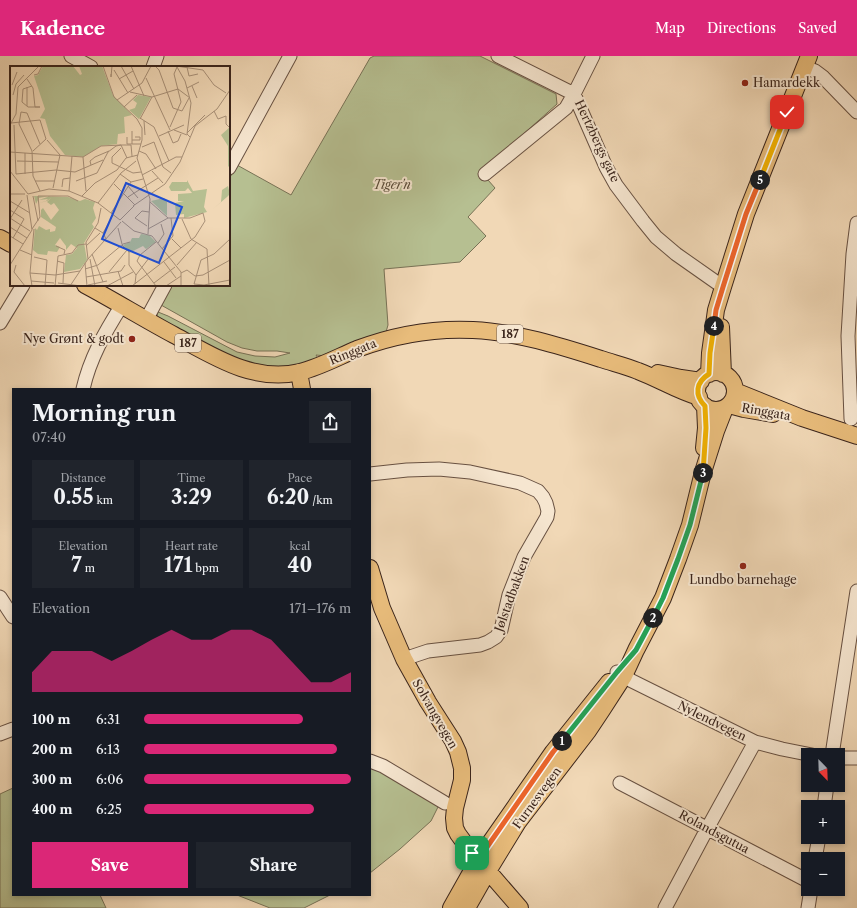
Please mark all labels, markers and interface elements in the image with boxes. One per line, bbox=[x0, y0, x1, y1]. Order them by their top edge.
text: Kadence bbox=[20, 17, 105, 40]
text: Map bbox=[655, 19, 685, 37]
text: Directions bbox=[707, 19, 776, 37]
text: Saved bbox=[798, 19, 837, 37]
inset map bbox=[10, 66, 230, 286]
place label: Hamardekk bbox=[753, 75, 821, 90]
marker: Hamardekk bbox=[740, 78, 750, 88]
pin bbox=[770, 95, 804, 129]
street label: Hertzbergs gate bbox=[572, 97, 623, 185]
icon: check bbox=[776, 101, 798, 123]
pin: 5 bbox=[750, 170, 770, 190]
text: 5 bbox=[757, 173, 763, 187]
park label: Tiger'n bbox=[373, 177, 411, 192]
pin: 4 bbox=[704, 316, 724, 336]
text: 4 bbox=[711, 319, 717, 333]
road number: 187 bbox=[497, 325, 523, 343]
place label: Nye Grønt & godt bbox=[23, 331, 125, 346]
marker: Nye Grønt & godt bbox=[127, 334, 137, 344]
road number: 187 bbox=[175, 334, 201, 352]
street label: Ringgata bbox=[327, 335, 379, 368]
text: Morning run bbox=[32, 400, 176, 427]
street label: Ringgata bbox=[740, 400, 792, 423]
button: share bbox=[309, 401, 351, 443]
text: 07:40 bbox=[32, 429, 66, 445]
pin: 3 bbox=[693, 463, 713, 483]
text: 3 bbox=[700, 466, 706, 480]
text: Distance bbox=[60, 471, 106, 485]
text: Time bbox=[178, 471, 205, 485]
text: Pace bbox=[287, 471, 312, 485]
text: 0.55 bbox=[53, 485, 93, 509]
text: 3:29 bbox=[171, 485, 212, 509]
text: 6:20 bbox=[267, 485, 309, 509]
text: km bbox=[93, 493, 113, 507]
text: /km bbox=[309, 493, 333, 507]
text: Elevation bbox=[59, 539, 108, 553]
text: Heart rate bbox=[165, 539, 218, 553]
text: kcal bbox=[289, 539, 310, 553]
text: 7 bbox=[71, 553, 82, 577]
text: 171 bbox=[164, 553, 192, 577]
text: 40 bbox=[288, 553, 312, 577]
street label: Jølstadbakken bbox=[490, 553, 532, 636]
text: m bbox=[82, 561, 95, 575]
text: bpm bbox=[192, 561, 219, 575]
marker: Lundbo barnehage bbox=[738, 561, 748, 571]
place label: Lundbo barnehage bbox=[689, 572, 797, 587]
text: Elevation bbox=[32, 600, 90, 616]
text: 171–176 m bbox=[289, 600, 351, 616]
pin: 2 bbox=[643, 608, 663, 628]
text: 2 bbox=[650, 611, 656, 625]
street label: Solvangvegen bbox=[410, 676, 462, 752]
street label: Nylendvegen bbox=[675, 697, 749, 744]
text: 100 m bbox=[32, 711, 71, 727]
text: 6:31 bbox=[96, 711, 120, 727]
pin: 1 bbox=[552, 731, 572, 751]
text: 1 bbox=[560, 734, 564, 748]
text: 200 m bbox=[32, 741, 72, 757]
text: 6:13 bbox=[96, 741, 120, 757]
north arrow bbox=[801, 748, 845, 792]
map controls bbox=[801, 748, 845, 896]
street label: Furnesvegen bbox=[509, 763, 564, 832]
text: 300 m bbox=[32, 771, 72, 787]
text: 6:06 bbox=[96, 771, 123, 787]
button: + bbox=[801, 800, 845, 844]
text: 400 m bbox=[32, 801, 72, 817]
text: 6:25 bbox=[96, 801, 122, 817]
street label: Rolandsgutua bbox=[676, 807, 753, 857]
pin bbox=[455, 836, 489, 870]
button: Save bbox=[32, 842, 188, 888]
button: Share bbox=[196, 842, 351, 888]
icon: arrive bbox=[461, 842, 483, 864]
button: − bbox=[801, 852, 845, 896]

